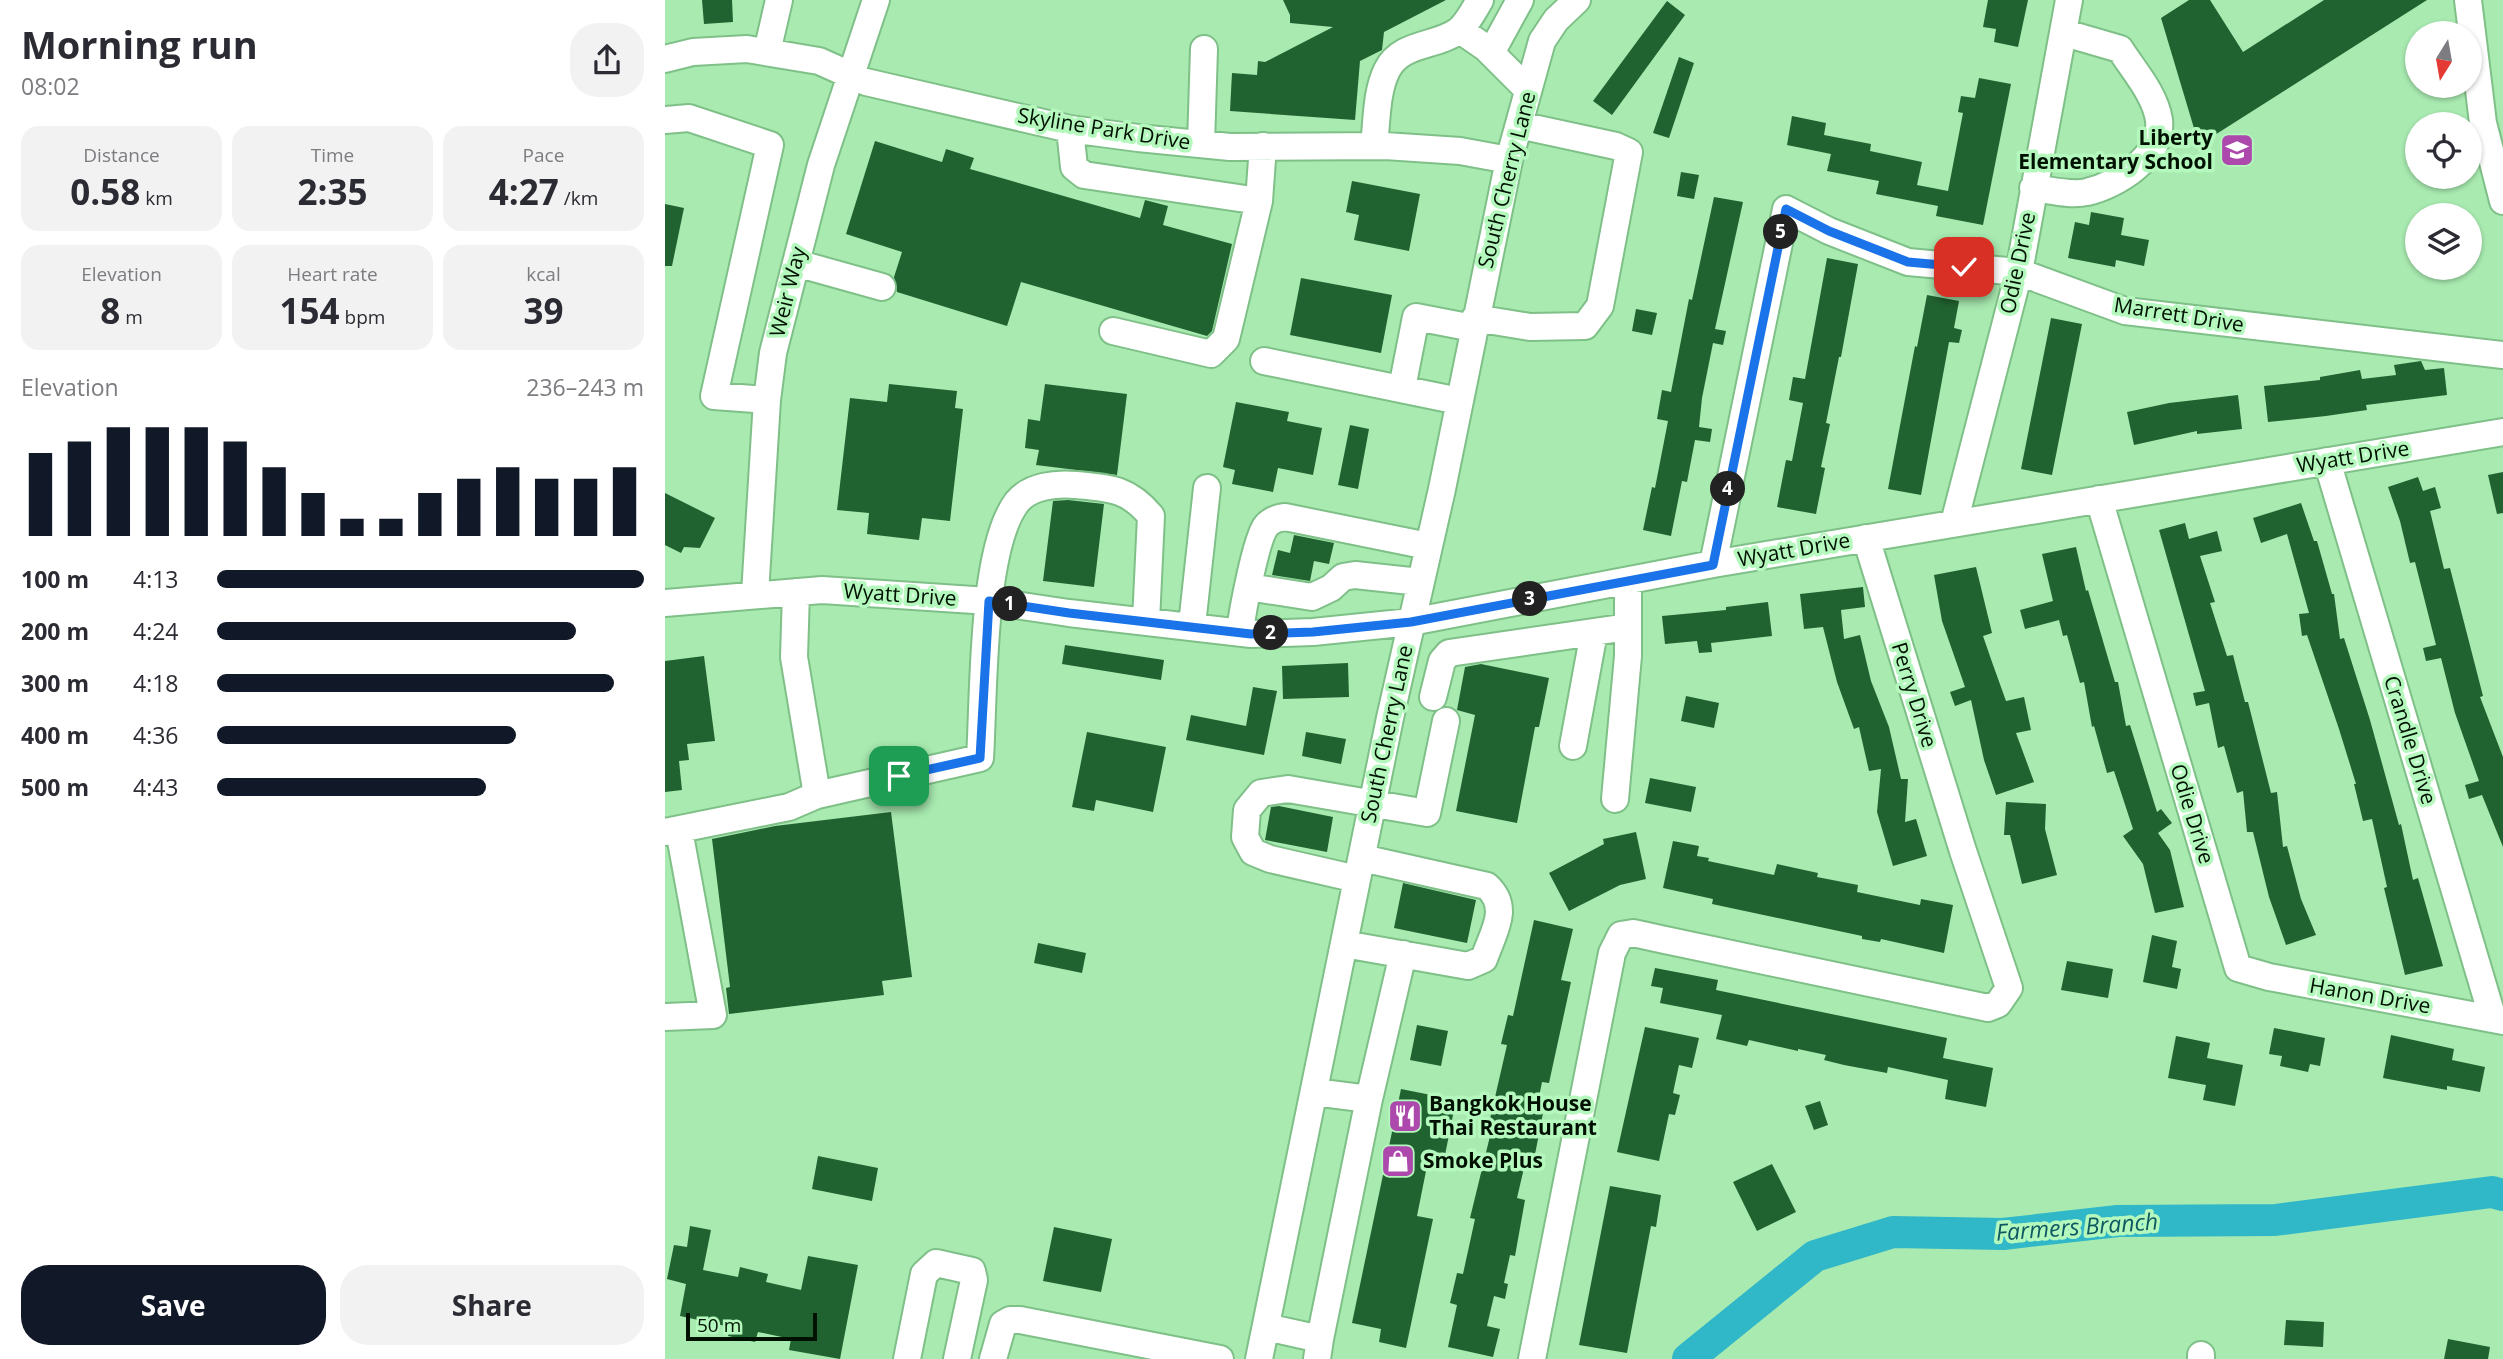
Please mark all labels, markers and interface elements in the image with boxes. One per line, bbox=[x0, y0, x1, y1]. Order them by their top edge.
text: Morning run bbox=[21, 18, 258, 70]
north arrow bbox=[2405, 21, 2481, 98]
map controls bbox=[2405, 21, 2482, 280]
button: share bbox=[570, 23, 644, 97]
text: 08:02 bbox=[21, 70, 80, 102]
street label: South Cherry Lane bbox=[1471, 88, 1542, 271]
street label: Skyline Park Drive bbox=[1016, 101, 1193, 155]
button: locate bbox=[2405, 112, 2482, 189]
place label: Liberty Elementary School bbox=[2018, 123, 2213, 175]
school or university icon: Liberty Elementary School bbox=[2218, 131, 2256, 169]
text: Distance bbox=[83, 142, 160, 168]
text: Time bbox=[311, 142, 354, 168]
text: Pace bbox=[523, 142, 564, 168]
text: 0.58 bbox=[70, 168, 140, 215]
text: 2:35 bbox=[297, 168, 368, 215]
text: 4:27 bbox=[489, 168, 559, 215]
text: km bbox=[140, 185, 173, 211]
text: /km bbox=[559, 185, 598, 211]
button: layers bbox=[2405, 203, 2482, 280]
street label: Odie Drive bbox=[1993, 209, 2041, 316]
pin: 5 bbox=[1763, 215, 1799, 250]
text: 5 bbox=[1775, 218, 1786, 244]
pin bbox=[1934, 237, 1994, 297]
street label: Weir Way bbox=[762, 243, 812, 340]
icon: check bbox=[1945, 248, 1983, 286]
text: Elevation bbox=[81, 261, 162, 287]
text: Heart rate bbox=[287, 261, 378, 287]
text: kcal bbox=[526, 261, 561, 287]
text: 8 bbox=[100, 287, 120, 334]
text: 154 bbox=[280, 287, 340, 334]
text: 39 bbox=[523, 287, 564, 334]
street label: Marrett Drive bbox=[2112, 290, 2246, 338]
text: m bbox=[120, 304, 143, 330]
text: bpm bbox=[340, 304, 385, 330]
text: Elevation bbox=[21, 371, 119, 403]
text: 236–243 m bbox=[526, 371, 644, 403]
street label: Wyatt Drive bbox=[2295, 433, 2411, 479]
pin: 4 bbox=[1711, 472, 1745, 506]
text: 4 bbox=[1722, 475, 1733, 501]
street label: Wyatt Drive bbox=[1736, 525, 1852, 573]
text: 100 m bbox=[21, 563, 89, 595]
text: 4:13 bbox=[133, 563, 179, 595]
street label: Wyatt Drive bbox=[843, 576, 958, 612]
pin: 3 bbox=[1513, 582, 1547, 616]
text: 3 bbox=[1524, 585, 1535, 611]
pin: 1 bbox=[993, 586, 1027, 622]
text: 1 bbox=[1004, 590, 1015, 616]
text: 200 m bbox=[21, 615, 89, 647]
text: 4:24 bbox=[133, 615, 179, 647]
pin: 2 bbox=[1253, 616, 1289, 650]
text: 2 bbox=[1265, 619, 1276, 645]
street label: Perry Drive bbox=[1886, 639, 1944, 751]
street label: South Cherry Lane bbox=[1353, 642, 1419, 825]
text: 300 m bbox=[21, 667, 89, 699]
text: 4:18 bbox=[133, 667, 179, 699]
street label: Crandle Drive bbox=[2378, 672, 2444, 807]
text: 400 m bbox=[21, 719, 89, 751]
text: 4:36 bbox=[133, 719, 179, 751]
pin bbox=[869, 746, 929, 806]
icon: arrive bbox=[880, 757, 918, 795]
street label: Odie Drive bbox=[2164, 760, 2221, 867]
text: 500 m bbox=[21, 771, 89, 803]
text: 4:43 bbox=[133, 771, 179, 803]
street label: Hanon Drive bbox=[2307, 971, 2433, 1019]
place label: Bangkok House Thai Restaurant bbox=[1429, 1089, 1597, 1141]
restaurant icon: Bangkok House Thai Restaurant bbox=[1386, 1097, 1424, 1135]
shop icon: Smoke Plus bbox=[1379, 1142, 1417, 1180]
place label: Smoke Plus bbox=[1423, 1146, 1543, 1174]
water label: Farmers Branch bbox=[1995, 1204, 2159, 1248]
button: Save bbox=[21, 1265, 326, 1345]
button: Share bbox=[340, 1265, 644, 1345]
scale bar bbox=[686, 1310, 817, 1342]
text: 50 m bbox=[697, 1312, 741, 1338]

